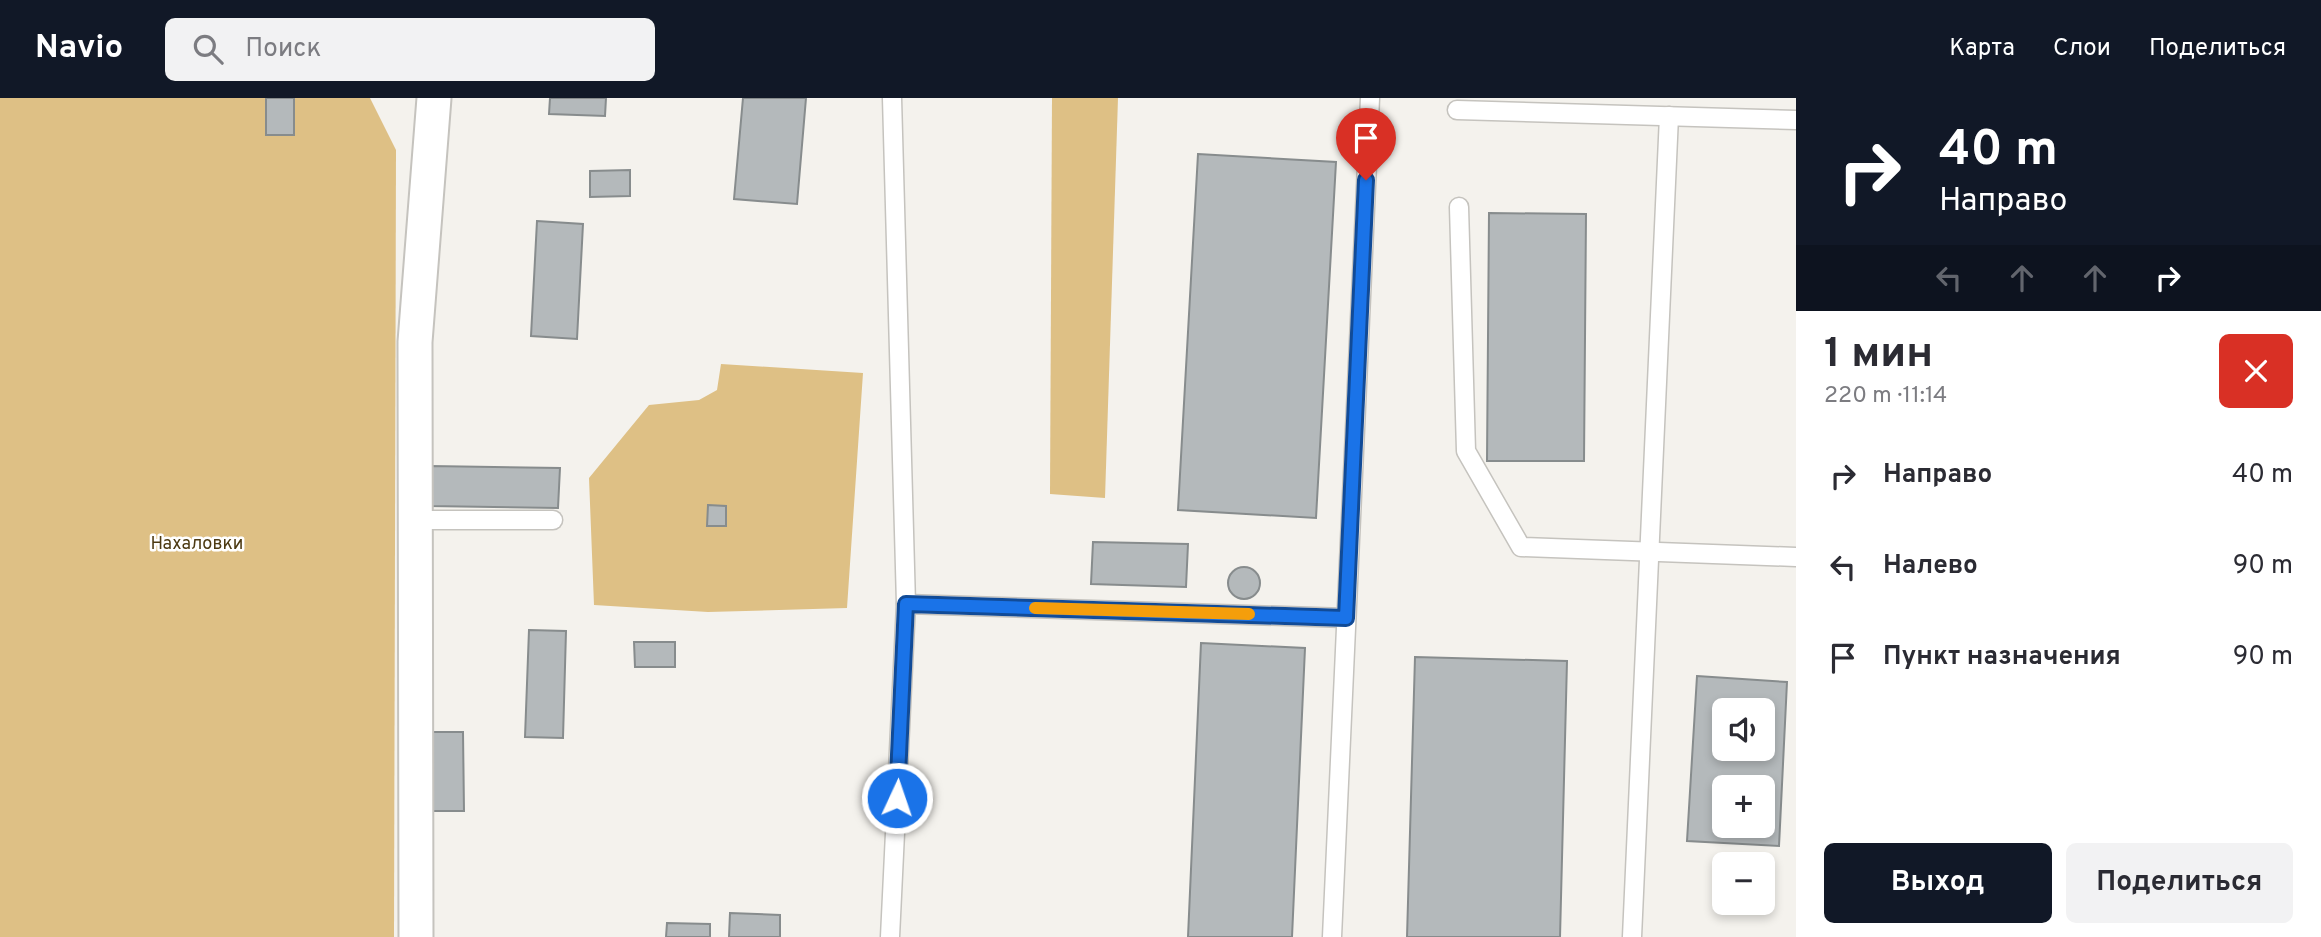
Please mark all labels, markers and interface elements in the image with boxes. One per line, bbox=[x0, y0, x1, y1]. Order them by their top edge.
search box bbox=[165, 18, 655, 81]
text: Navio bbox=[35, 28, 123, 70]
icon: search bbox=[189, 30, 227, 68]
text: Поиск bbox=[245, 33, 321, 66]
text: Карта bbox=[1949, 34, 2015, 64]
text: Слои bbox=[2053, 34, 2111, 64]
text: Поделиться bbox=[2149, 34, 2286, 64]
pin bbox=[1336, 108, 1396, 180]
icon: arrive bbox=[1347, 119, 1385, 157]
text: 40 m bbox=[1939, 121, 2058, 183]
icon: right bbox=[1824, 126, 1915, 217]
text: Направо bbox=[1939, 182, 2067, 222]
icon: left bbox=[1930, 259, 1968, 297]
icon: ahead bbox=[2003, 259, 2041, 297]
icon: ahead bbox=[2076, 259, 2114, 297]
icon: right bbox=[2149, 259, 2187, 297]
text: 1 мин bbox=[1824, 329, 1933, 382]
button: close bbox=[2219, 334, 2293, 408]
text: 220 m · 11:14 bbox=[1824, 382, 1947, 411]
icon: right bbox=[1824, 457, 1862, 495]
text: Направо bbox=[1883, 459, 1992, 492]
text: 40 m bbox=[2232, 459, 2293, 492]
park label: Нахаловки bbox=[151, 533, 243, 556]
icon: left bbox=[1824, 548, 1862, 586]
text: Налево bbox=[1883, 550, 1978, 583]
text: 90 m bbox=[2233, 550, 2293, 583]
icon: arrive bbox=[1824, 639, 1862, 677]
text: Пункт назначения bbox=[1883, 641, 2121, 674]
text: 90 m bbox=[2233, 641, 2293, 674]
map controls bbox=[1712, 698, 1775, 915]
button: sound bbox=[1712, 698, 1775, 761]
position arrow bbox=[860, 761, 934, 835]
button: + bbox=[1712, 775, 1775, 838]
button: Выход bbox=[1824, 843, 2052, 923]
button: Поделиться bbox=[2066, 843, 2293, 923]
button: − bbox=[1712, 852, 1775, 915]

